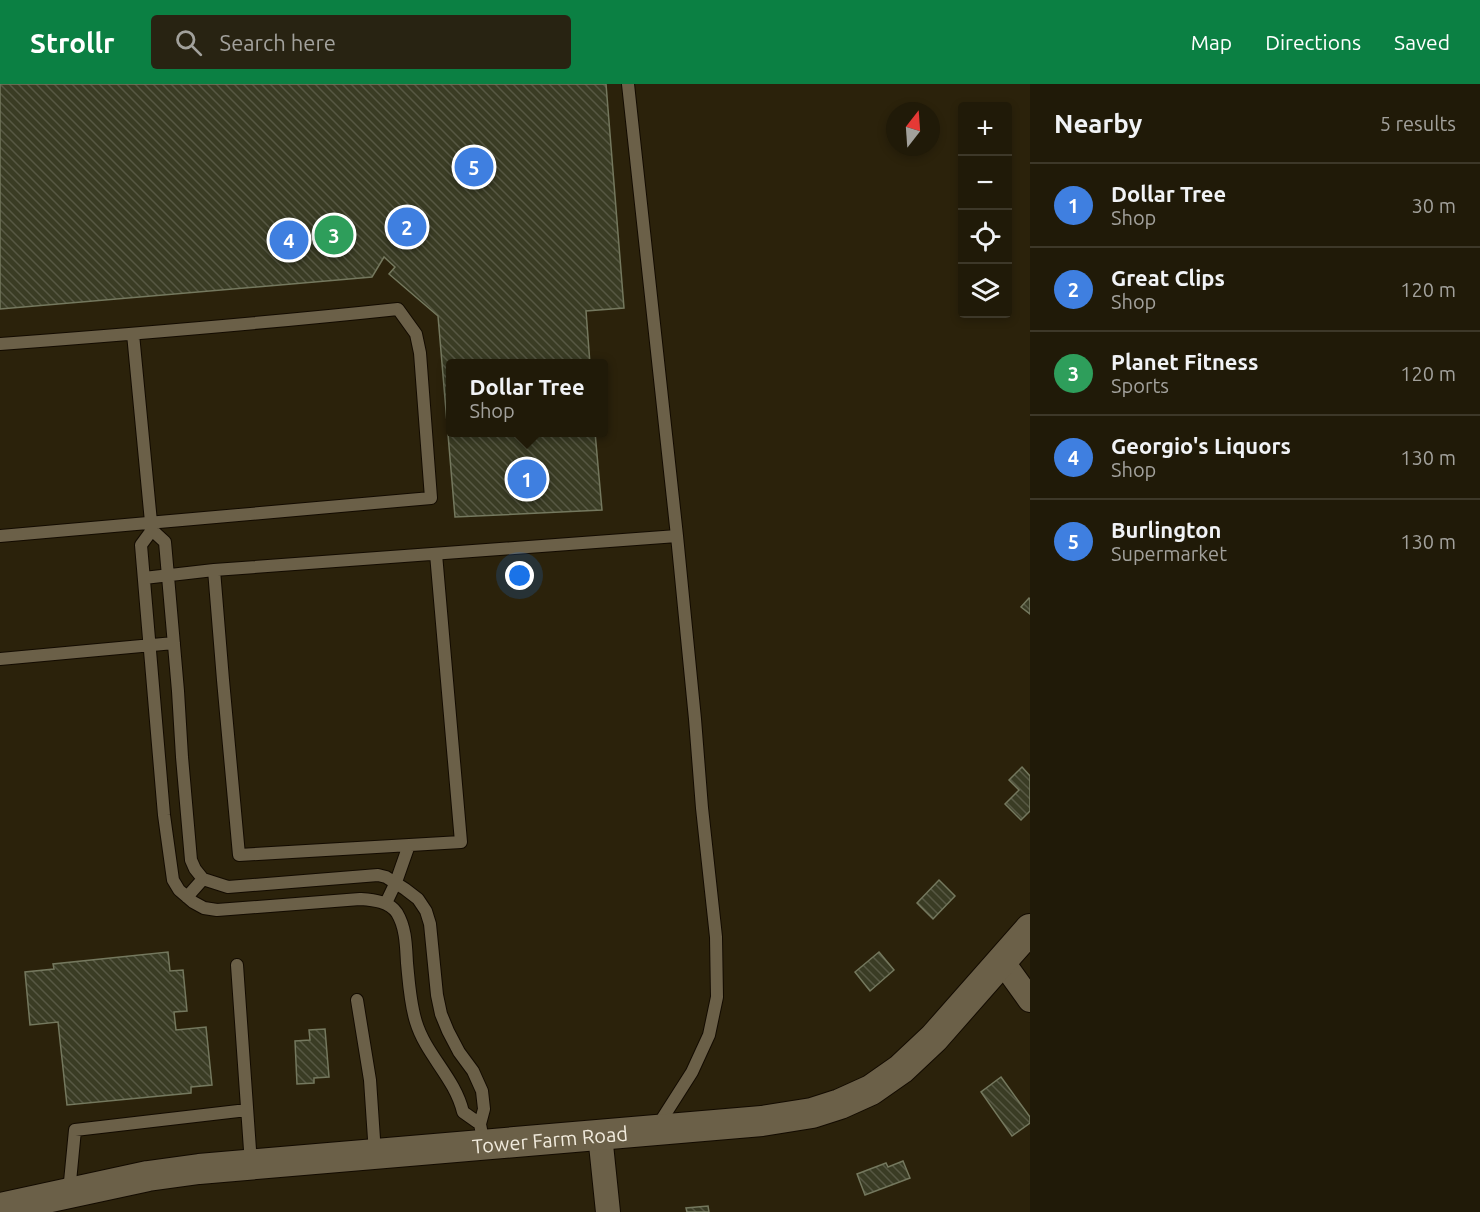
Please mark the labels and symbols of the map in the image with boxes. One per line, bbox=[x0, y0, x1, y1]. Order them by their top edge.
north arrow bbox=[886, 102, 940, 156]
pin: 5 bbox=[454, 144, 494, 190]
pin: 2 bbox=[388, 204, 426, 250]
pin: 3 bbox=[314, 212, 354, 258]
pin: 4 bbox=[270, 218, 308, 262]
pin: 1 bbox=[508, 456, 546, 502]
your location bbox=[505, 561, 534, 590]
street label: Tower Farm Road bbox=[471, 1121, 629, 1157]

